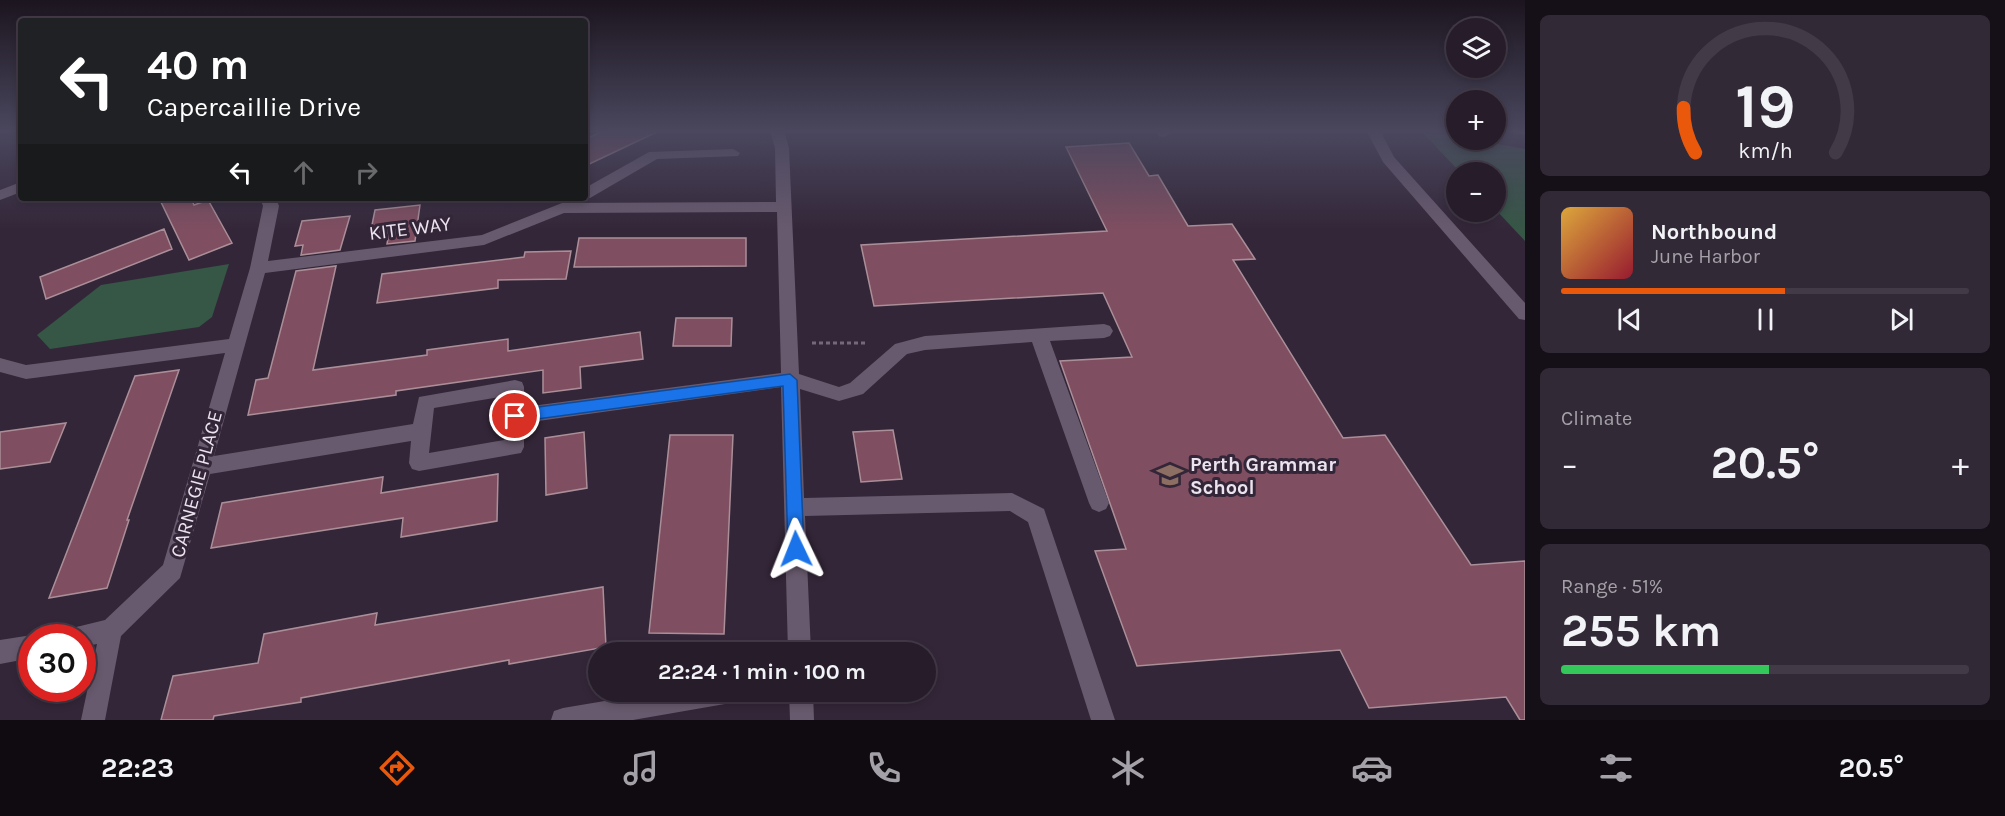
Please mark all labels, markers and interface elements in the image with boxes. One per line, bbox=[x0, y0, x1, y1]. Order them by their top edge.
map controls bbox=[1446, 18, 1506, 222]
button: layers bbox=[1446, 18, 1506, 78]
text: 40 m bbox=[147, 40, 249, 90]
icon: left bbox=[48, 42, 126, 120]
text: 19 bbox=[1735, 70, 1795, 143]
button: + bbox=[1446, 90, 1506, 150]
text: Capercaillie Drive bbox=[147, 91, 361, 123]
text: km/h bbox=[1738, 138, 1792, 163]
icon: left bbox=[224, 156, 257, 189]
icon: ahead bbox=[287, 156, 320, 189]
icon: right bbox=[350, 156, 383, 189]
button: − bbox=[1446, 162, 1506, 222]
street label: KITE WAY bbox=[367, 212, 453, 245]
text: Northbound bbox=[1651, 219, 1777, 245]
text: June Harbor bbox=[1651, 245, 1760, 268]
icon: previous bbox=[1613, 303, 1646, 336]
icon: pause bbox=[1749, 303, 1782, 336]
icon: next bbox=[1885, 303, 1918, 336]
pin bbox=[489, 390, 540, 441]
icon: arrive bbox=[498, 399, 531, 432]
text: Climate bbox=[1561, 407, 1632, 430]
street label: CARNEGIE PLACE bbox=[166, 408, 227, 560]
text: 20.5° bbox=[1710, 437, 1820, 489]
text: − bbox=[1561, 445, 1578, 483]
text: + bbox=[1952, 445, 1969, 483]
place label: Perth Grammar School bbox=[1190, 453, 1336, 499]
school or university icon: Perth Grammar School bbox=[1155, 460, 1185, 490]
position arrow bbox=[764, 517, 828, 581]
text: Range · 51% bbox=[1561, 575, 1663, 598]
text: 255 km bbox=[1561, 605, 1721, 657]
speed limit sign: 30 bbox=[18, 624, 96, 702]
text: 22:24 · 1 min · 100 m bbox=[658, 659, 866, 685]
icon: directions bbox=[376, 747, 418, 789]
icon: music bbox=[620, 747, 662, 789]
icon: phone bbox=[863, 747, 905, 789]
icon: climate bbox=[1107, 747, 1149, 789]
icon: car bbox=[1351, 747, 1393, 789]
icon: filters bbox=[1595, 747, 1637, 789]
text: 22:23 bbox=[101, 752, 174, 784]
text: 20.5° bbox=[1839, 752, 1904, 784]

